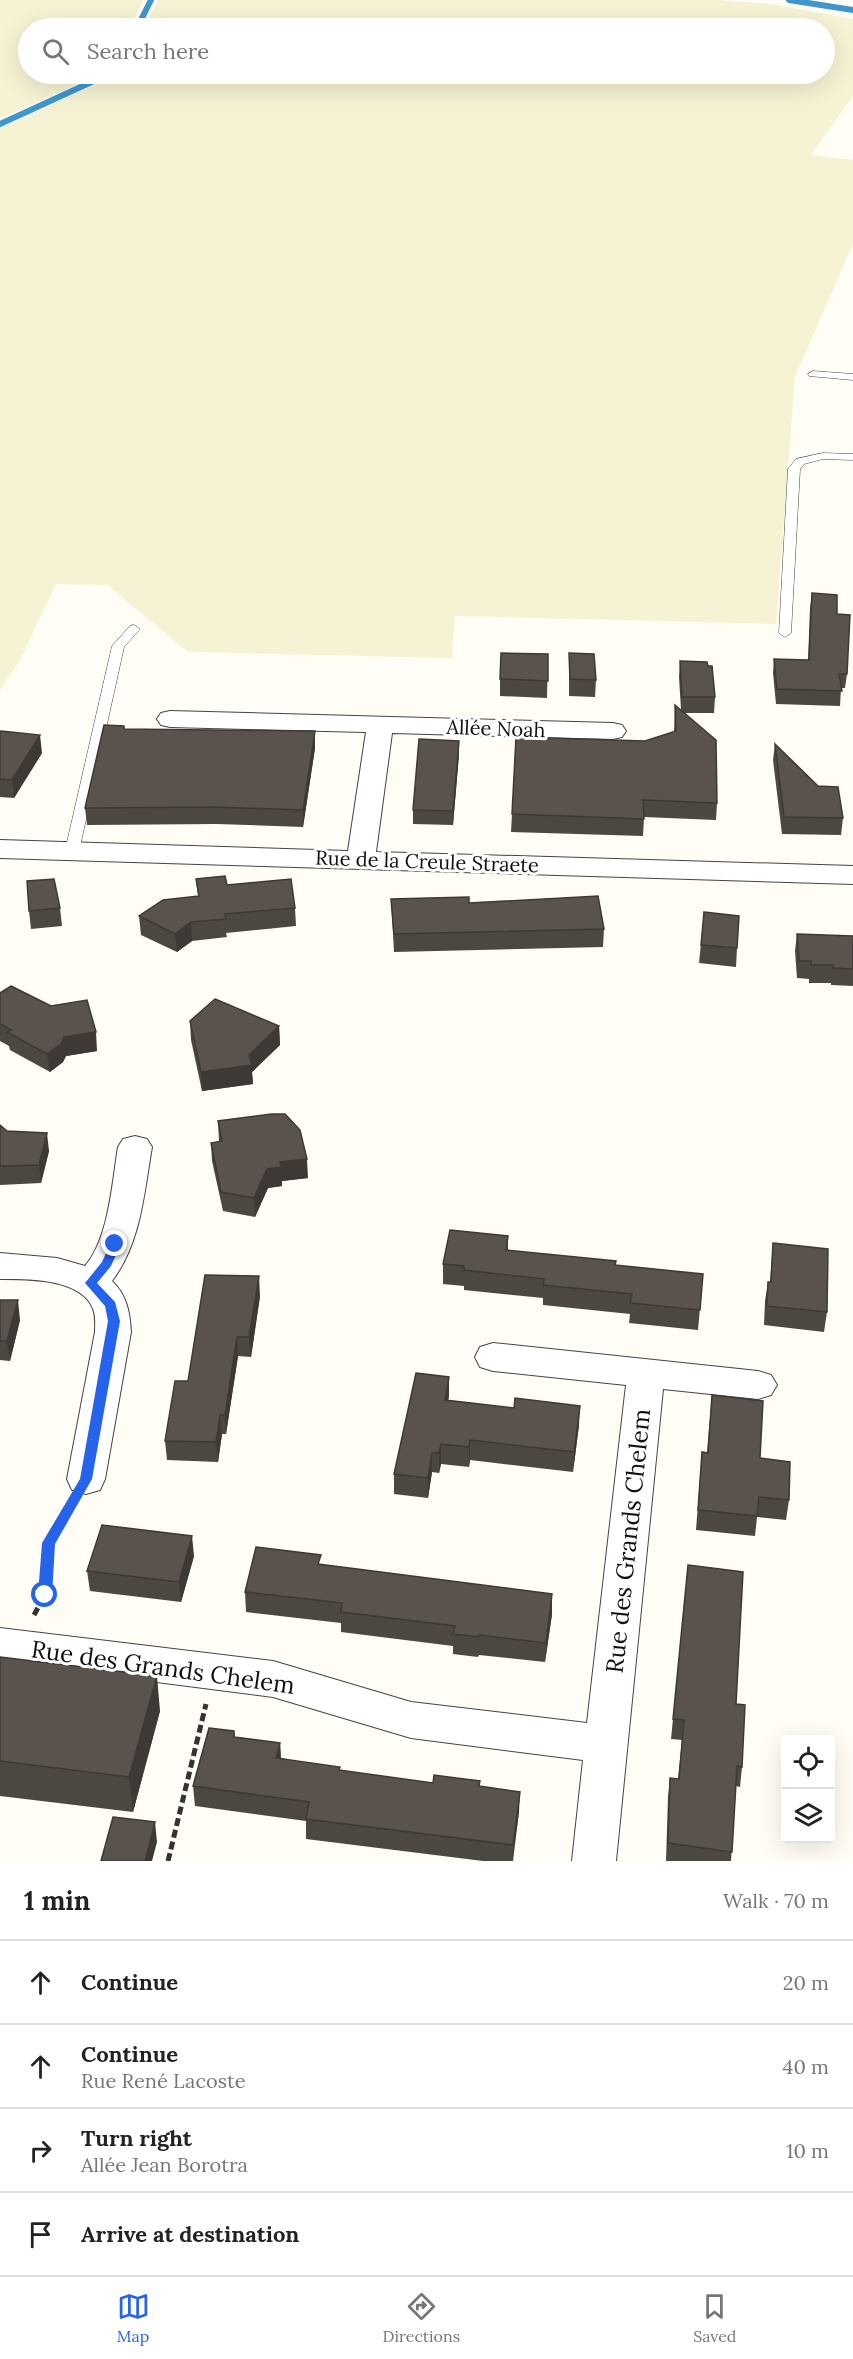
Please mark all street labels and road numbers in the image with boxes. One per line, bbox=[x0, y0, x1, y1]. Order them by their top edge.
street label: Allée Noah bbox=[445, 714, 546, 742]
street label: Rue de la Creule Straete bbox=[315, 845, 539, 877]
street label: Rue des Grands Chelem bbox=[599, 1407, 657, 1675]
street label: Rue des Grands Chelem bbox=[29, 1633, 297, 1701]

